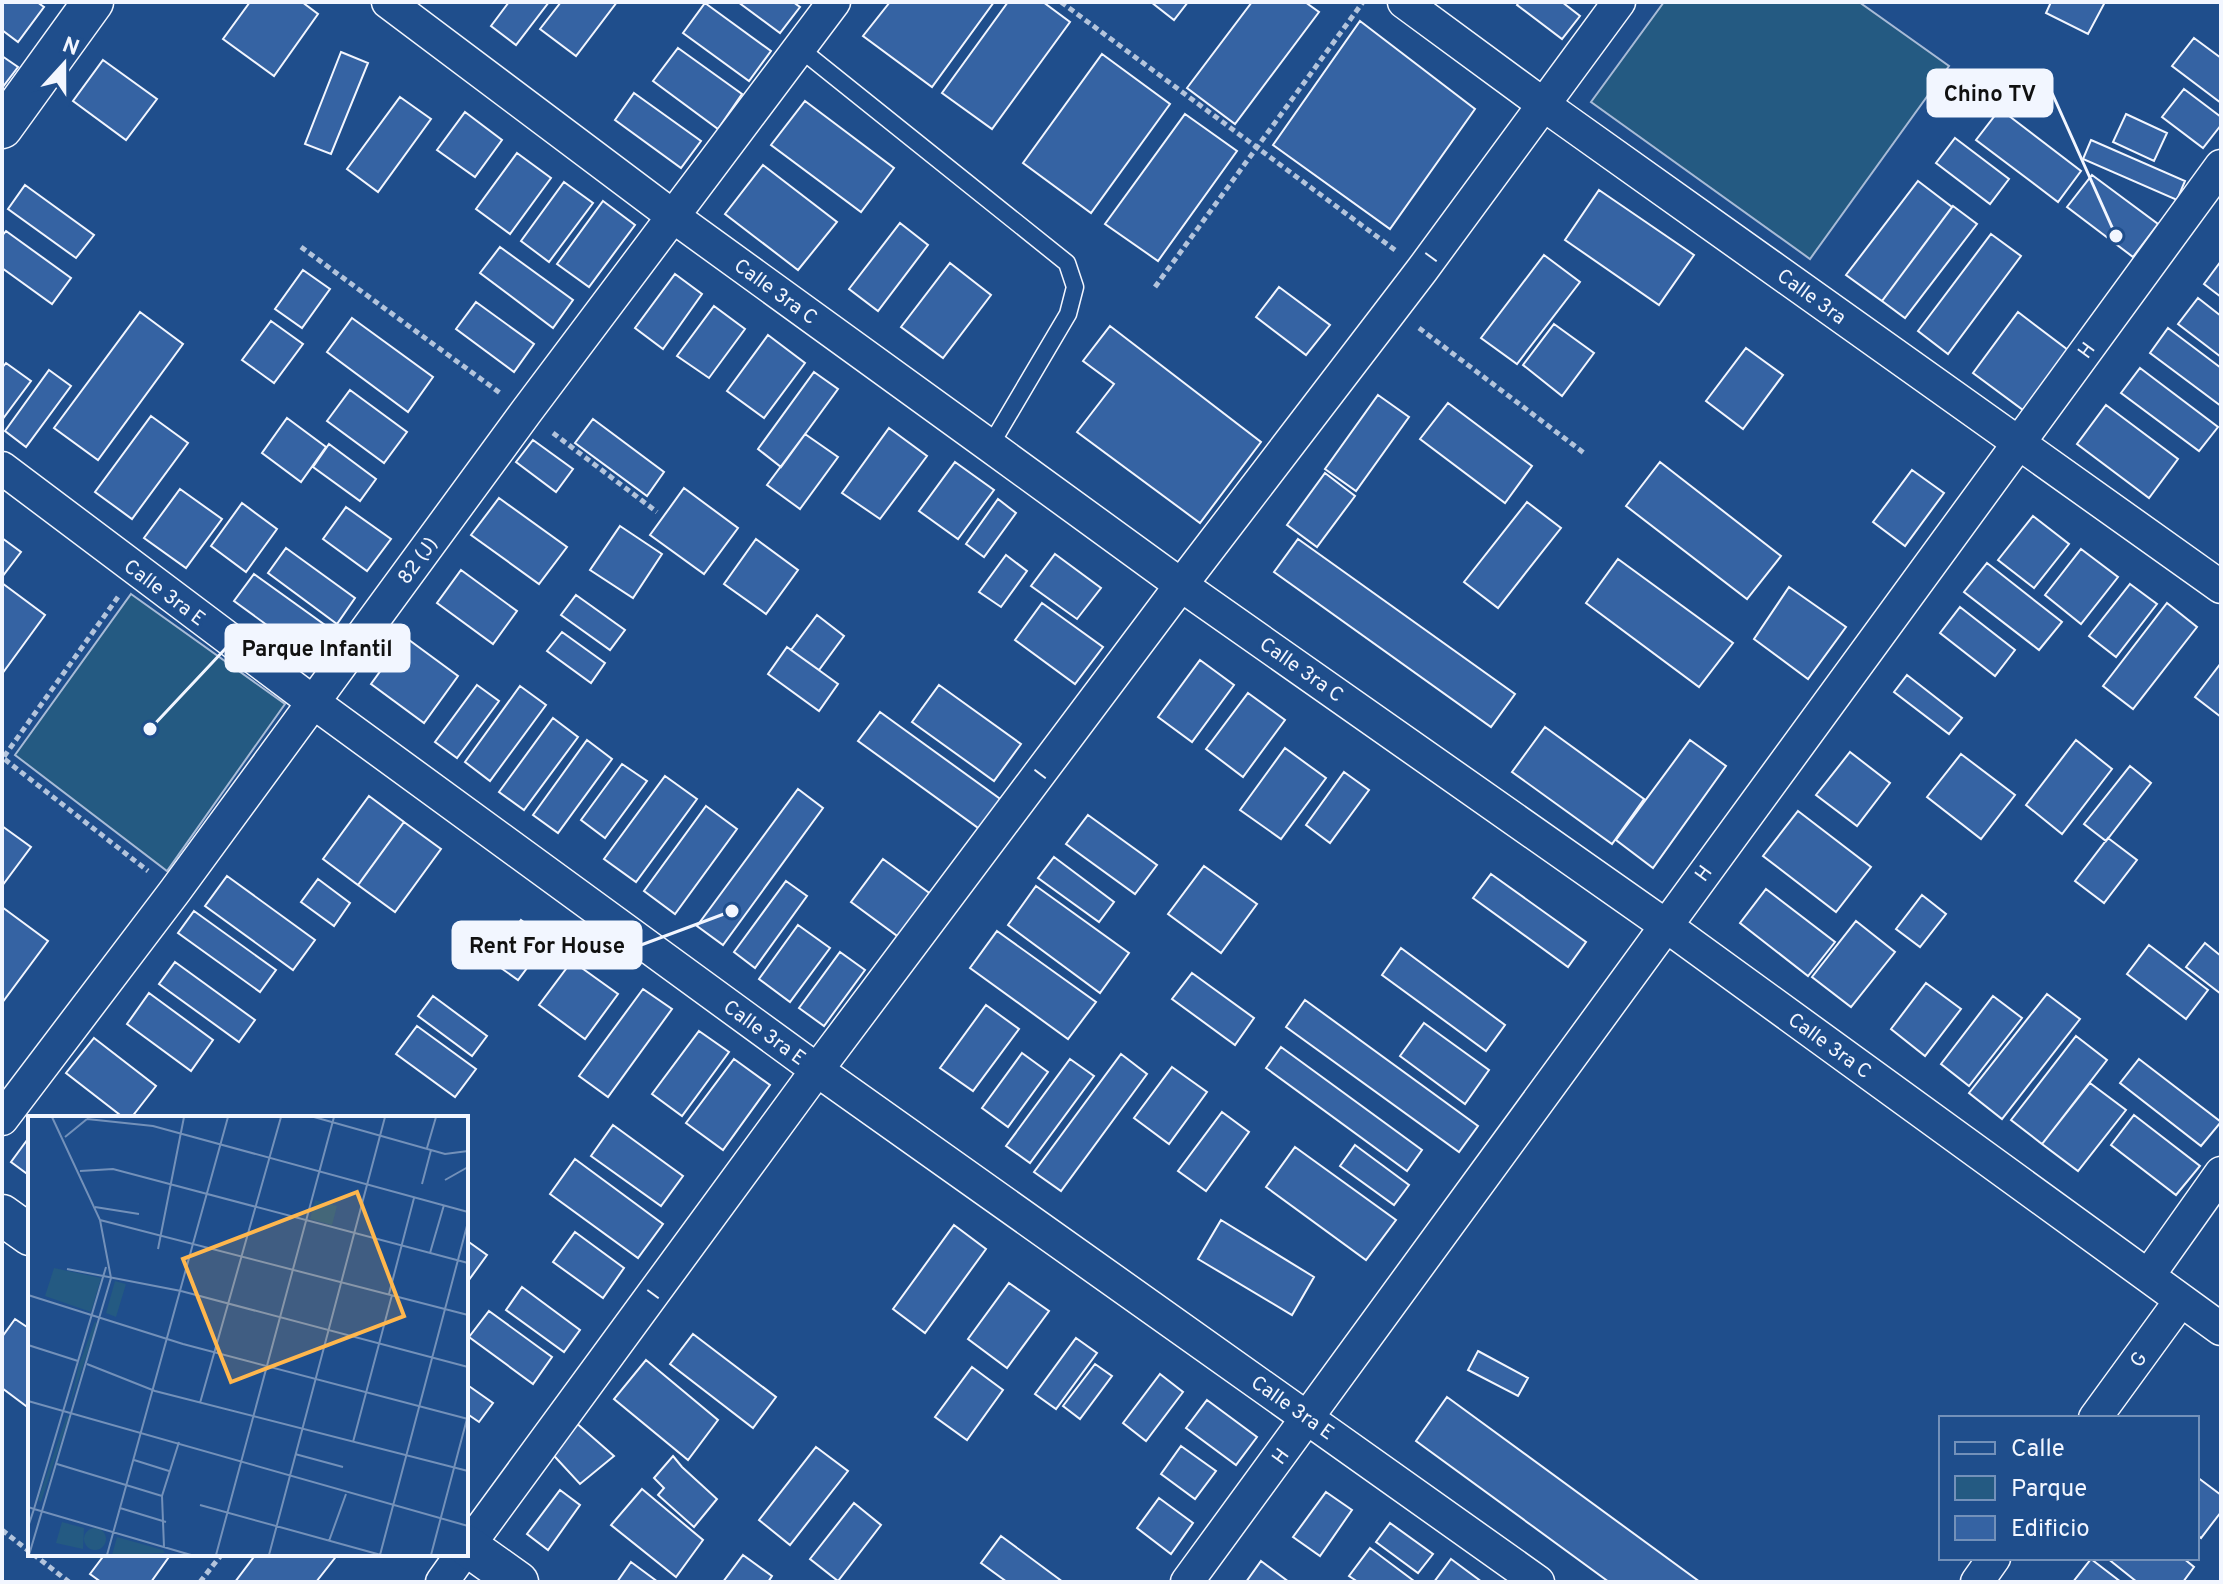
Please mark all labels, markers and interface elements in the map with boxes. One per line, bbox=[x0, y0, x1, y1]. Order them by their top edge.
north arrow bbox=[24, 24, 104, 104]
text: N bbox=[58, 32, 82, 63]
callout: Chino TV bbox=[1928, 70, 2052, 116]
text: Chino TV bbox=[1944, 82, 2036, 109]
street label: I bbox=[1420, 248, 1445, 268]
street label: Calle 3ra C bbox=[728, 254, 822, 332]
street label: Calle 3ra bbox=[1771, 264, 1851, 331]
street label: H bbox=[2073, 338, 2102, 364]
street label: 82 (J) bbox=[393, 532, 445, 590]
street label: Calle 3ra E bbox=[118, 554, 210, 633]
callout: Parque Infantil bbox=[226, 625, 409, 671]
street label: Calle 3ra C bbox=[1254, 632, 1348, 709]
text: Parque Infantil bbox=[241, 637, 393, 664]
street label: I bbox=[1030, 765, 1054, 785]
street label: H bbox=[1690, 861, 1719, 887]
callout: Rent For House bbox=[453, 922, 641, 968]
text: Rent For House bbox=[469, 934, 625, 961]
street label: Calle 3ra E bbox=[717, 995, 810, 1072]
street label: Calle 3ra C bbox=[1782, 1008, 1876, 1086]
inset map bbox=[28, 1116, 468, 1556]
street label: I bbox=[642, 1285, 667, 1305]
street label: G bbox=[2125, 1347, 2154, 1373]
street label: Calle 3ra E bbox=[1245, 1370, 1339, 1447]
legend bbox=[1939, 1416, 2199, 1560]
text: Calle bbox=[2011, 1435, 2065, 1465]
street label: H bbox=[1267, 1444, 1296, 1470]
text: Parque bbox=[2011, 1475, 2087, 1505]
text: Edificio bbox=[2011, 1515, 2090, 1545]

